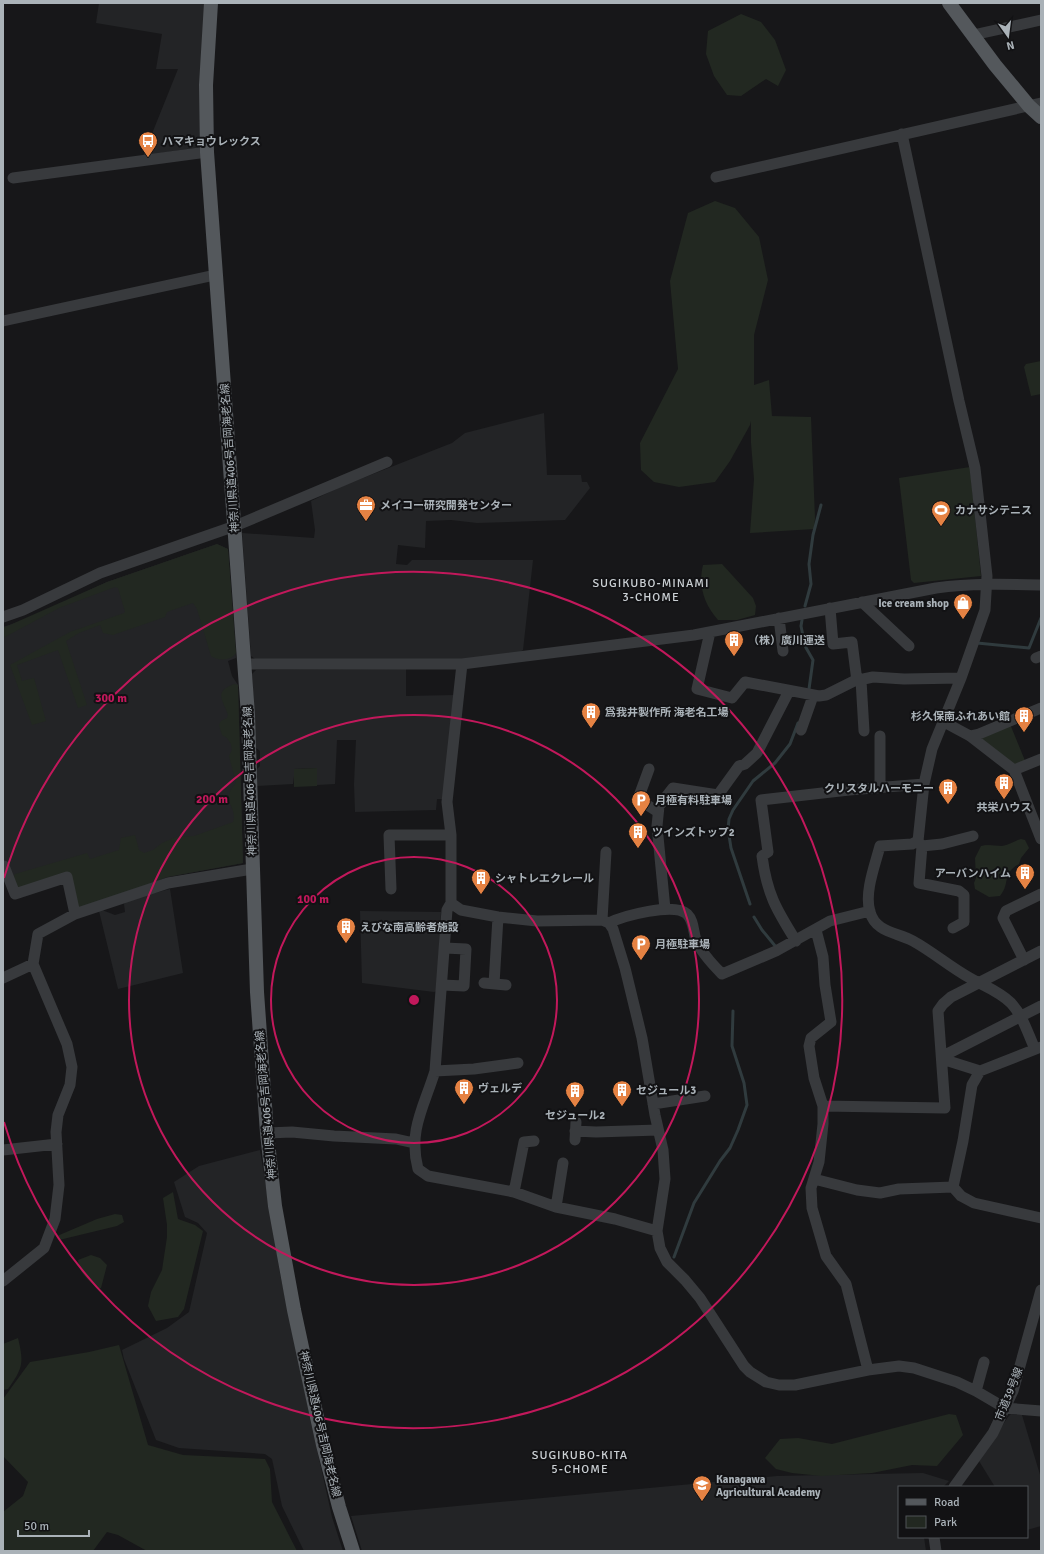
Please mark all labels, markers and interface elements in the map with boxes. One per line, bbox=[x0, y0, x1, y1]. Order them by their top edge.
north arrow bbox=[988, 16, 1028, 56]
text: N bbox=[1005, 38, 1016, 52]
bus stop icon: ハマキョウレックス bbox=[137, 130, 159, 158]
place label: ハマキョウレックス bbox=[162, 135, 261, 148]
street label: 神奈川県道406号吉岡海老名線 bbox=[218, 383, 242, 533]
office icon: メイコー研究開発センター bbox=[355, 494, 377, 522]
place label: メイコー研究開発センター bbox=[380, 499, 512, 512]
sports icon: カナサシテニス bbox=[930, 499, 952, 527]
place label: カナサシテニス bbox=[955, 504, 1032, 517]
district label: SUGIKUBO-MINAMI 3-CHOME bbox=[592, 576, 710, 605]
shop icon: Ice cream shop bbox=[952, 592, 974, 620]
place label: Ice cream shop bbox=[878, 597, 949, 610]
building icon: （株）廣川運送 bbox=[723, 629, 745, 657]
place label: （株）廣川運送 bbox=[748, 634, 825, 647]
text: 300 m bbox=[95, 691, 127, 706]
building icon: 爲我井製作所 海老名工場 bbox=[580, 701, 602, 729]
building icon: 杉久保南ふれあい館 bbox=[1013, 705, 1035, 733]
street label: 神奈川県道406号吉岡海老名線 bbox=[241, 706, 259, 856]
place label: 爲我井製作所 海老名工場 bbox=[605, 706, 728, 719]
place label: 杉久保南ふれあい館 bbox=[911, 710, 1010, 723]
building icon: 共栄ハウス bbox=[993, 772, 1015, 800]
building icon: クリスタルハーモニー bbox=[937, 777, 959, 805]
place label: クリスタルハーモニー bbox=[824, 782, 934, 795]
parking icon: 月極有料駐車場 bbox=[630, 789, 652, 817]
text: 200 m bbox=[196, 792, 228, 807]
place label: 月極有料駐車場 bbox=[655, 794, 732, 807]
place label: 共栄ハウス bbox=[977, 801, 1032, 814]
building icon: ツインズトップ2 bbox=[627, 821, 649, 849]
place label: ツインズトップ2 bbox=[652, 826, 735, 839]
building icon: アーバンハイム bbox=[1014, 862, 1036, 890]
building icon: シャトレエクレール bbox=[470, 867, 492, 895]
place label: アーバンハイム bbox=[935, 867, 1011, 880]
place label: シャトレエクレール bbox=[495, 872, 594, 885]
text: 100 m bbox=[297, 892, 329, 907]
building icon: えびな南高齢者施設 bbox=[335, 916, 357, 944]
place label: えびな南高齢者施設 bbox=[360, 921, 459, 934]
parking icon: 月極駐車場 bbox=[630, 933, 652, 961]
place label: 月極駐車場 bbox=[655, 938, 710, 951]
centre of rings bbox=[407, 993, 421, 1007]
street label: 神奈川県道406号吉岡海老名線 bbox=[253, 1030, 279, 1180]
building icon: ヴェルデ bbox=[453, 1077, 475, 1105]
building icon: セジュール3 bbox=[611, 1079, 633, 1107]
building icon: セジュール2 bbox=[564, 1080, 586, 1108]
place label: ヴェルデ bbox=[478, 1082, 522, 1095]
place label: セジュール3 bbox=[636, 1084, 696, 1097]
place label: セジュール2 bbox=[545, 1109, 605, 1122]
street label: 神奈川県道406号吉岡海老名線 bbox=[297, 1350, 343, 1498]
street label: 市道39号線 bbox=[993, 1366, 1025, 1422]
district label: SUGIKUBO-KITA 5-CHOME bbox=[532, 1448, 628, 1477]
place label: Kanagawa Agricultural Academy bbox=[716, 1473, 821, 1499]
school or university icon: Kanagawa Agricultural Academy bbox=[691, 1474, 713, 1502]
legend bbox=[898, 1486, 1028, 1538]
text: Road bbox=[934, 1495, 960, 1510]
scale bar bbox=[18, 1512, 89, 1538]
text: Park bbox=[934, 1515, 957, 1530]
text: 50 m bbox=[24, 1519, 49, 1534]

